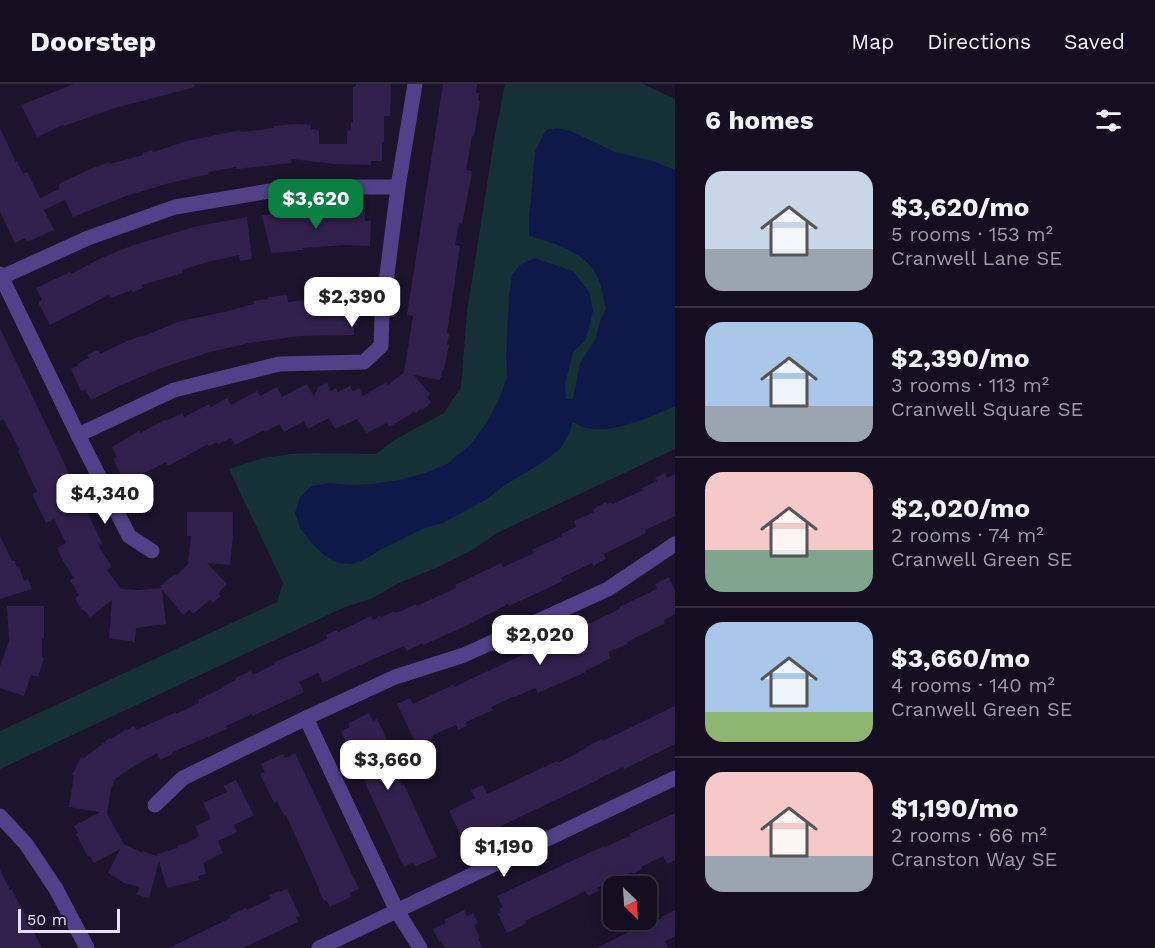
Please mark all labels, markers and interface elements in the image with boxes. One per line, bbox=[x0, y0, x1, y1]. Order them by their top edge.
text: Doorstep bbox=[30, 25, 156, 58]
text: Map bbox=[851, 29, 894, 54]
text: Directions bbox=[927, 29, 1031, 54]
text: Saved bbox=[1064, 29, 1125, 54]
icon: filters bbox=[1092, 104, 1125, 137]
text: 6 homes bbox=[705, 105, 814, 135]
pin: $3,620 bbox=[267, 179, 365, 230]
text: $3,620 bbox=[282, 186, 350, 210]
text: $3,620/mo bbox=[891, 192, 1029, 222]
icon: home bbox=[753, 195, 825, 267]
text: 5 rooms · 153 m² bbox=[891, 222, 1053, 246]
text: Cranwell Lane SE bbox=[891, 246, 1062, 270]
pin: $2,390 bbox=[303, 277, 401, 328]
text: $2,390 bbox=[318, 284, 386, 308]
text: $2,390/mo bbox=[891, 343, 1030, 373]
icon: home bbox=[753, 346, 825, 418]
text: 3 rooms · 113 m² bbox=[891, 373, 1049, 397]
text: Cranwell Square SE bbox=[891, 397, 1083, 421]
pin: $4,340 bbox=[56, 474, 154, 525]
text: $4,340 bbox=[70, 481, 140, 505]
text: $2,020/mo bbox=[891, 493, 1030, 523]
icon: home bbox=[753, 496, 825, 568]
text: 2 rooms · 74 m² bbox=[891, 523, 1044, 547]
text: Cranwell Green SE bbox=[891, 547, 1073, 571]
pin: $2,020 bbox=[491, 615, 589, 666]
text: $2,020 bbox=[506, 622, 574, 646]
text: $3,660/mo bbox=[891, 643, 1030, 673]
icon: home bbox=[753, 646, 825, 718]
text: 4 rooms · 140 m² bbox=[891, 673, 1055, 697]
text: Cranwell Green SE bbox=[891, 697, 1073, 721]
pin: $3,660 bbox=[339, 740, 437, 791]
text: $3,660 bbox=[354, 747, 422, 771]
text: $1,190/mo bbox=[891, 793, 1018, 823]
icon: home bbox=[753, 796, 825, 868]
text: 2 rooms · 66 m² bbox=[891, 823, 1047, 847]
pin: $1,190 bbox=[455, 827, 553, 878]
text: $1,190 bbox=[474, 834, 534, 858]
text: Cranston Way SE bbox=[891, 847, 1057, 871]
north arrow bbox=[603, 876, 657, 930]
map controls bbox=[603, 876, 657, 930]
scale bar bbox=[18, 906, 120, 934]
text: 50 m bbox=[27, 910, 67, 929]

